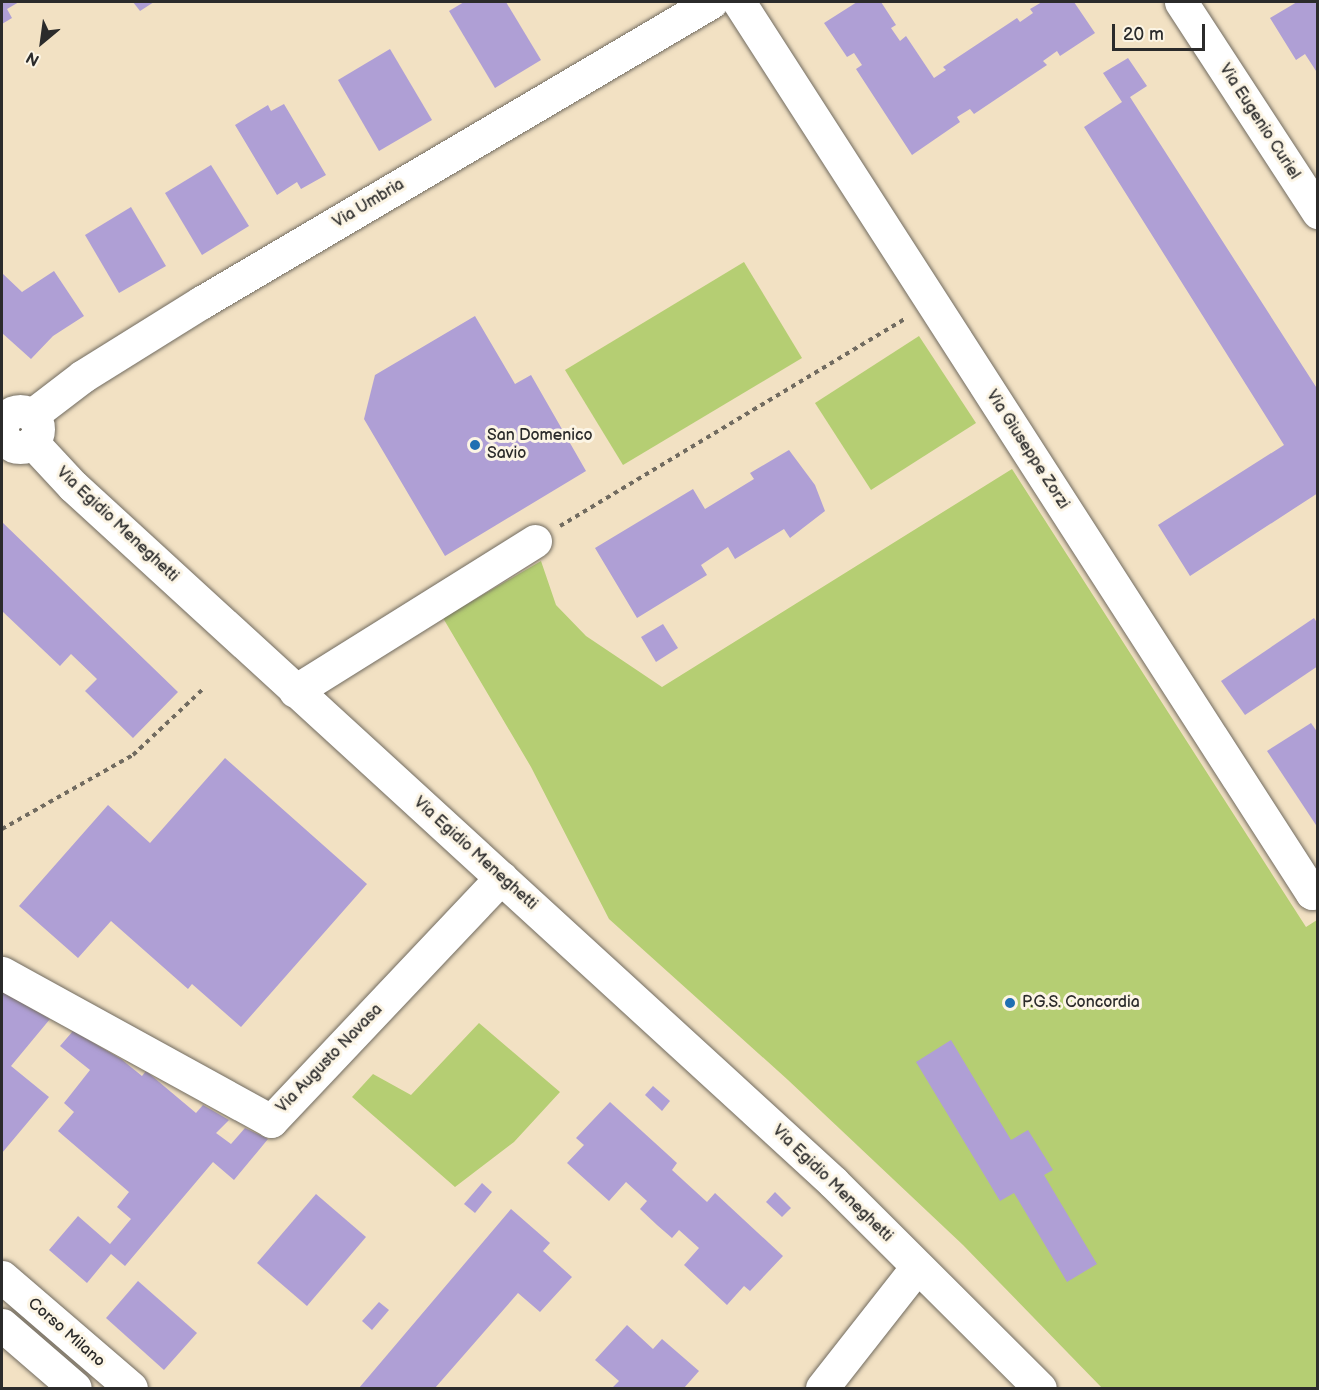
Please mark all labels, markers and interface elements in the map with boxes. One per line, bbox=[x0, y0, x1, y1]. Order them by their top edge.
north arrow bbox=[12, 12, 72, 72]
scale bar bbox=[1115, 12, 1208, 50]
text: 20 m bbox=[1123, 24, 1164, 45]
text: N bbox=[23, 47, 43, 69]
street label: Via Eugenio Curiel bbox=[1215, 61, 1303, 183]
street label: Via Umbria bbox=[330, 175, 408, 233]
street label: Via Giuseppe Zorzi bbox=[981, 387, 1073, 513]
place label: San Domenico Savio bbox=[487, 426, 593, 464]
marker: San Domenico Savio bbox=[468, 438, 482, 452]
street label: Via Egidio Meneghetti bbox=[52, 463, 182, 587]
street label: Via Egidio Meneghetti bbox=[409, 793, 541, 915]
place label: P.G.S. Concordia bbox=[1022, 993, 1140, 1013]
marker: P.G.S. Concordia bbox=[1003, 996, 1017, 1010]
street label: Via Augusto Navasa bbox=[273, 1001, 387, 1117]
street label: Via Egidio Meneghetti bbox=[768, 1122, 896, 1246]
street label: Corso Milano bbox=[24, 1294, 108, 1372]

